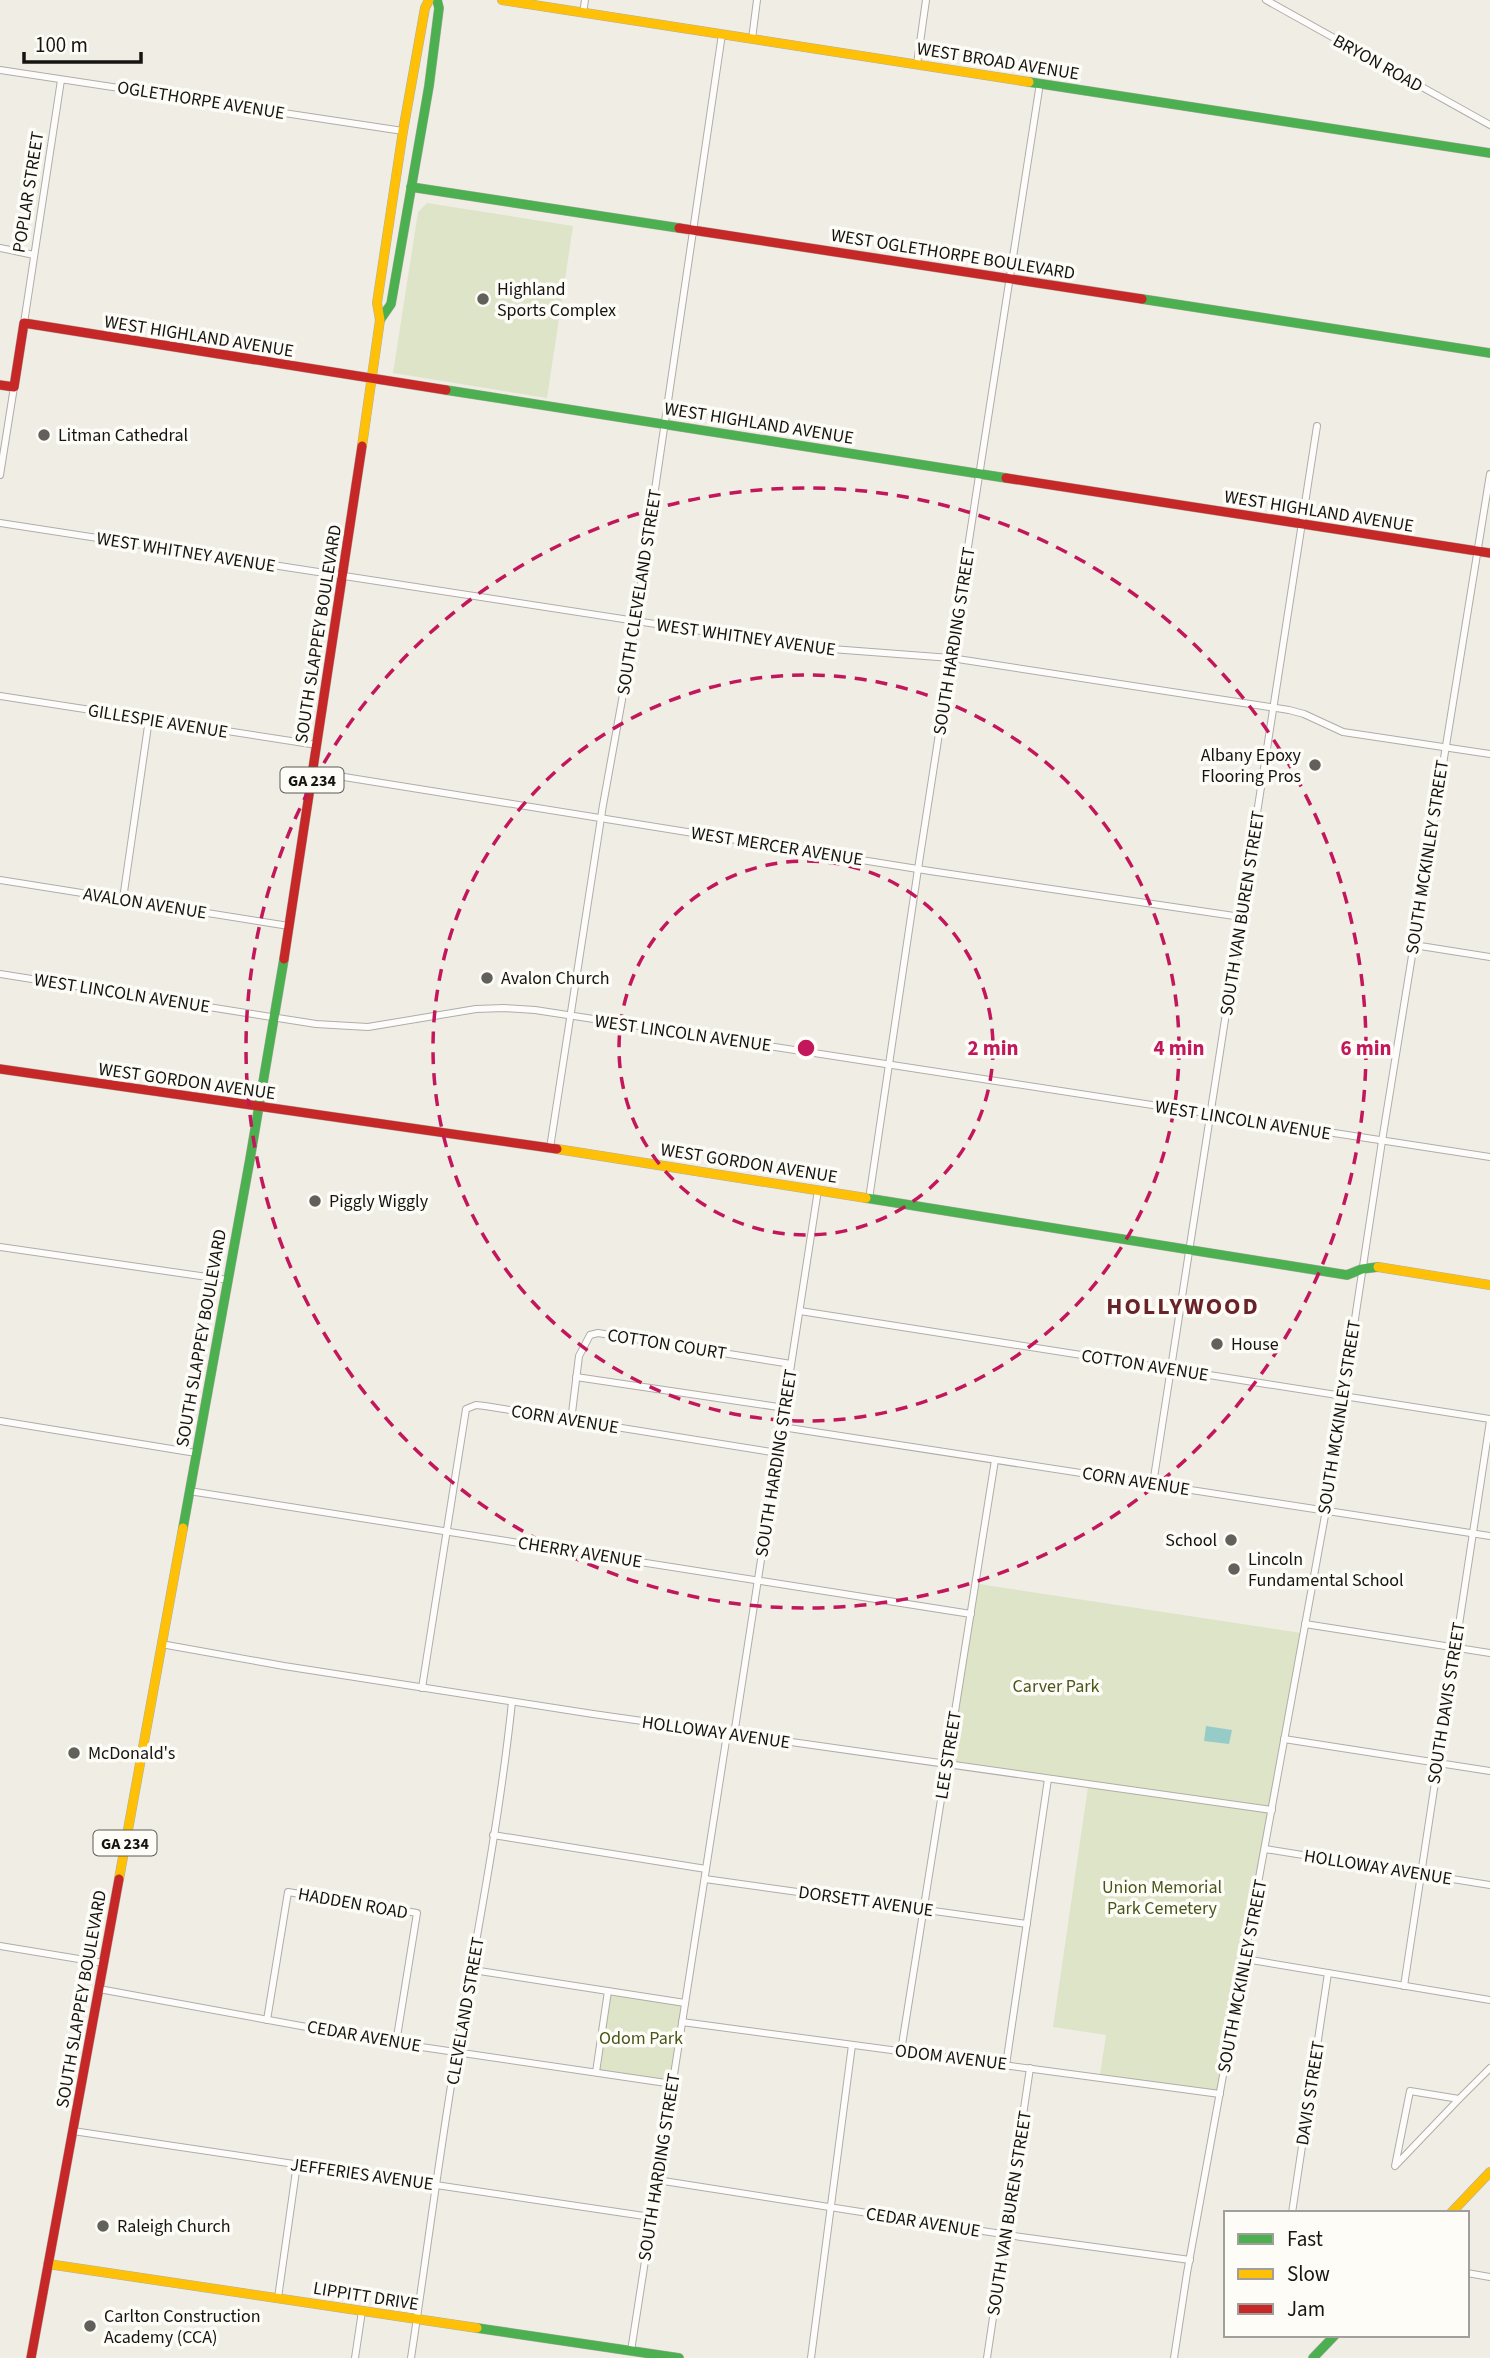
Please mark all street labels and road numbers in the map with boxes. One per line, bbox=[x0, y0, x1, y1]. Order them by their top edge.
street label: BRYON ROAD bbox=[1328, 28, 1427, 98]
street label: WEST BROAD AVENUE bbox=[915, 36, 1081, 87]
street label: OGLETHORPE AVENUE bbox=[115, 75, 286, 126]
street label: POPLAR STREET bbox=[7, 129, 50, 255]
street label: WEST OGLETHORPE BOULEVARD bbox=[829, 223, 1077, 286]
street label: WEST HIGHLAND AVENUE bbox=[102, 309, 295, 364]
street label: WEST HIGHLAND AVENUE bbox=[662, 396, 855, 451]
street label: WEST HIGHLAND AVENUE bbox=[1222, 484, 1415, 539]
street label: SOUTH CLEVELAND STREET bbox=[611, 487, 668, 697]
street label: SOUTH SLAPPEY BOULEVARD bbox=[289, 523, 348, 745]
street label: WEST WHITNEY AVENUE bbox=[95, 526, 277, 579]
street label: SOUTH HARDING STREET bbox=[927, 545, 982, 737]
street label: WEST WHITNEY AVENUE bbox=[655, 613, 837, 662]
street label: GILLESPIE AVENUE bbox=[86, 698, 230, 745]
street label: SOUTH MCKINLEY STREET bbox=[1400, 758, 1455, 956]
road number: GA 234 bbox=[280, 768, 344, 792]
street label: SOUTH VAN BUREN STREET bbox=[1214, 808, 1271, 1017]
street label: WEST MERCER AVENUE bbox=[689, 821, 865, 872]
street label: AVALON AVENUE bbox=[81, 881, 209, 926]
street label: WEST LINCOLN AVENUE bbox=[32, 967, 212, 1020]
street label: WEST LINCOLN AVENUE bbox=[593, 1009, 773, 1058]
street label: WEST GORDON AVENUE bbox=[97, 1057, 277, 1106]
street label: WEST LINCOLN AVENUE bbox=[1153, 1094, 1333, 1147]
street label: WEST GORDON AVENUE bbox=[659, 1137, 839, 1190]
street label: SOUTH SLAPPEY BOULEVARD bbox=[170, 1227, 233, 1449]
street label: SOUTH MCKINLEY STREET bbox=[1312, 1318, 1367, 1516]
street label: COTTON COURT bbox=[606, 1323, 729, 1366]
street label: COTTON AVENUE bbox=[1080, 1343, 1210, 1388]
street label: SOUTH HARDING STREET bbox=[749, 1367, 804, 1559]
street label: CORN AVENUE bbox=[510, 1399, 620, 1440]
street label: CORN AVENUE bbox=[1081, 1461, 1191, 1502]
street label: CHERRY AVENUE bbox=[516, 1530, 644, 1575]
street label: SOUTH DAVIS STREET bbox=[1421, 1620, 1472, 1786]
street label: LEE STREET bbox=[929, 1709, 968, 1801]
street label: HOLLOWAY AVENUE bbox=[640, 1710, 792, 1755]
road number: GA 234 bbox=[94, 1830, 156, 1856]
street label: HOLLOWAY AVENUE bbox=[1302, 1843, 1454, 1892]
street label: SOUTH MCKINLEY STREET bbox=[1211, 1877, 1274, 2075]
street label: DORSETT AVENUE bbox=[797, 1880, 935, 1923]
street label: HADDEN ROAD bbox=[296, 1882, 410, 1925]
street label: SOUTH SLAPPEY BOULEVARD bbox=[50, 1888, 113, 2110]
street label: CLEVELAND STREET bbox=[440, 1935, 491, 2087]
street label: CEDAR AVENUE bbox=[305, 2014, 423, 2059]
street label: ODOM AVENUE bbox=[893, 2038, 1008, 2077]
street label: DAVIS STREET bbox=[1290, 2039, 1331, 2147]
street label: SOUTH HARDING STREET bbox=[632, 2071, 687, 2263]
street label: SOUTH VAN BUREN STREET bbox=[981, 2108, 1038, 2317]
street label: JEFFERIES AVENUE bbox=[289, 2152, 435, 2197]
street label: CEDAR AVENUE bbox=[864, 2201, 982, 2244]
street label: LIPPITT DRIVE bbox=[311, 2276, 420, 2317]

